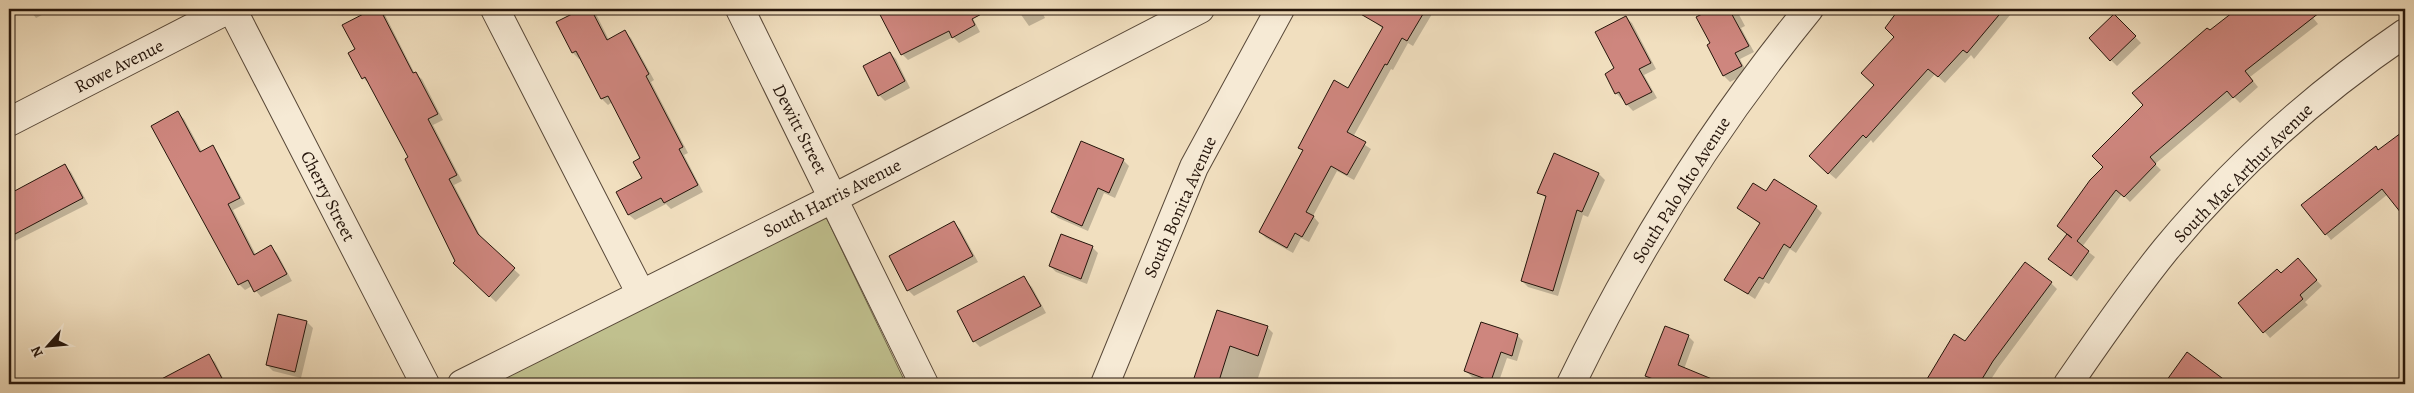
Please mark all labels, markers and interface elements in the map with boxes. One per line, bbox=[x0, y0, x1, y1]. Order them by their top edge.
street label: Rowe Avenue bbox=[70, 33, 168, 99]
street label: Dewitt Street bbox=[767, 80, 833, 178]
street label: South Mac Arthur Avenue bbox=[2168, 98, 2318, 248]
street label: South Palo Alto Avenue bbox=[1626, 112, 1736, 268]
street label: South Bonita Avenue bbox=[1138, 132, 1222, 282]
street label: Cherry Street bbox=[295, 147, 361, 246]
street label: South Harris Avenue bbox=[759, 153, 905, 243]
north arrow bbox=[22, 320, 72, 370]
text: N bbox=[26, 343, 48, 361]

